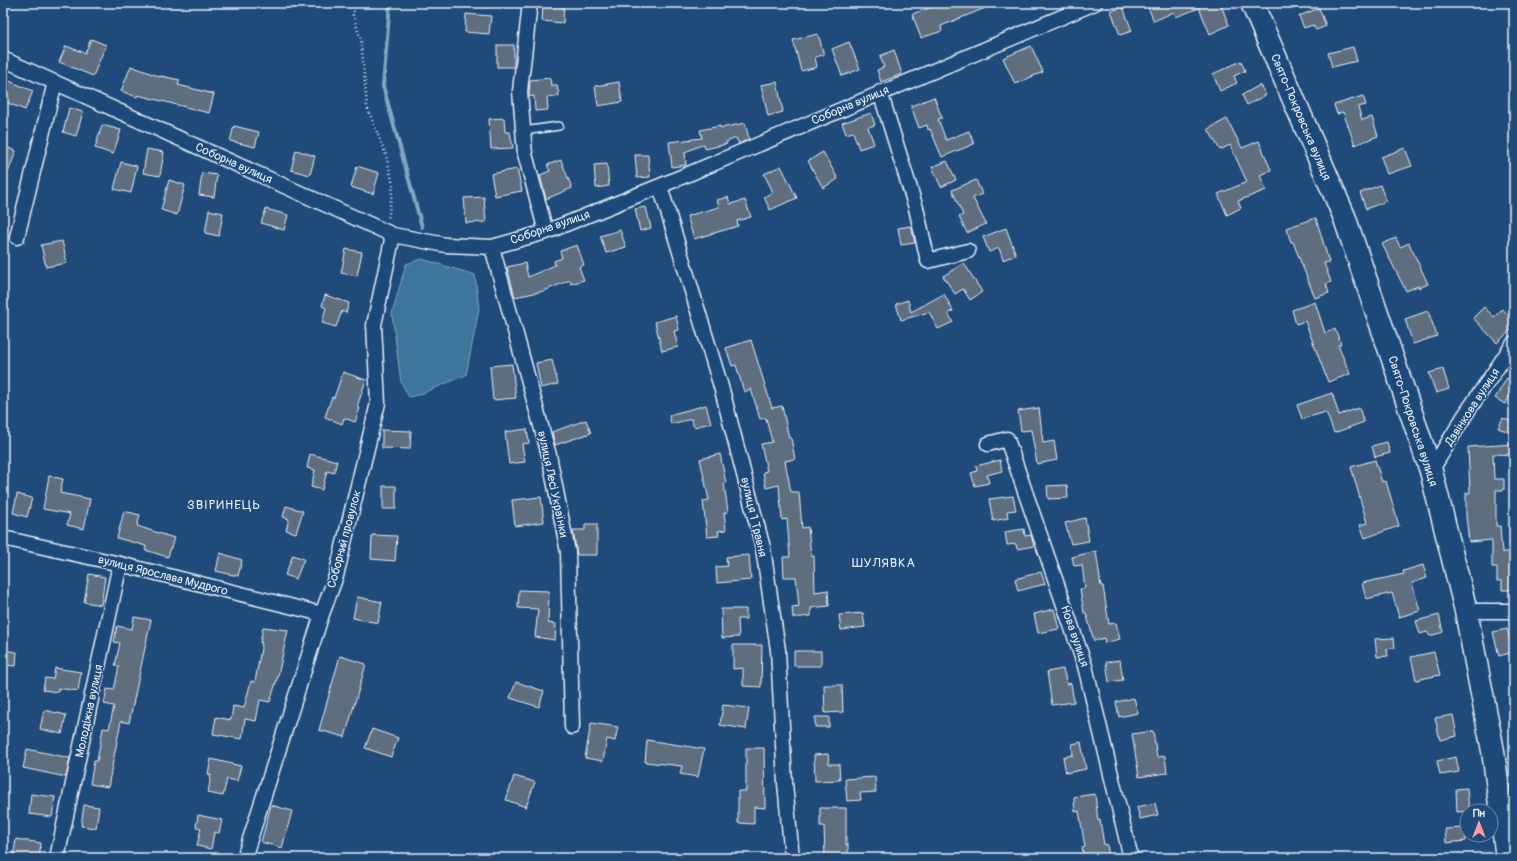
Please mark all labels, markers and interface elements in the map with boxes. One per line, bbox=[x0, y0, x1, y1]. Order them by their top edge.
street label: Свято-Покровська вулиця bbox=[1267, 52, 1334, 183]
street label: Соборна вулиця bbox=[809, 82, 892, 129]
street label: Соборна вулиця bbox=[193, 140, 275, 187]
street label: Соборна вулиця bbox=[509, 207, 592, 248]
street label: Свято-Покровська вулиця bbox=[1384, 354, 1441, 489]
street label: Дзвінкова вулиця bbox=[1441, 365, 1503, 450]
street label: вулиця Лесі Українки bbox=[534, 429, 571, 539]
street label: вулиця 1 Травня bbox=[737, 476, 770, 559]
street label: Соборний провулок bbox=[324, 489, 365, 590]
district label: ЗВІРИНЕЦЬ bbox=[187, 497, 261, 513]
street label: вулиця Ярослава Мудрого bbox=[96, 552, 230, 599]
district label: ШУЛЯВКА bbox=[852, 555, 916, 571]
street label: Нова вулиця bbox=[1057, 603, 1092, 669]
street label: Молодіжна вулиця bbox=[72, 663, 107, 759]
north arrow bbox=[1459, 803, 1499, 843]
text: Пн bbox=[1473, 807, 1486, 820]

